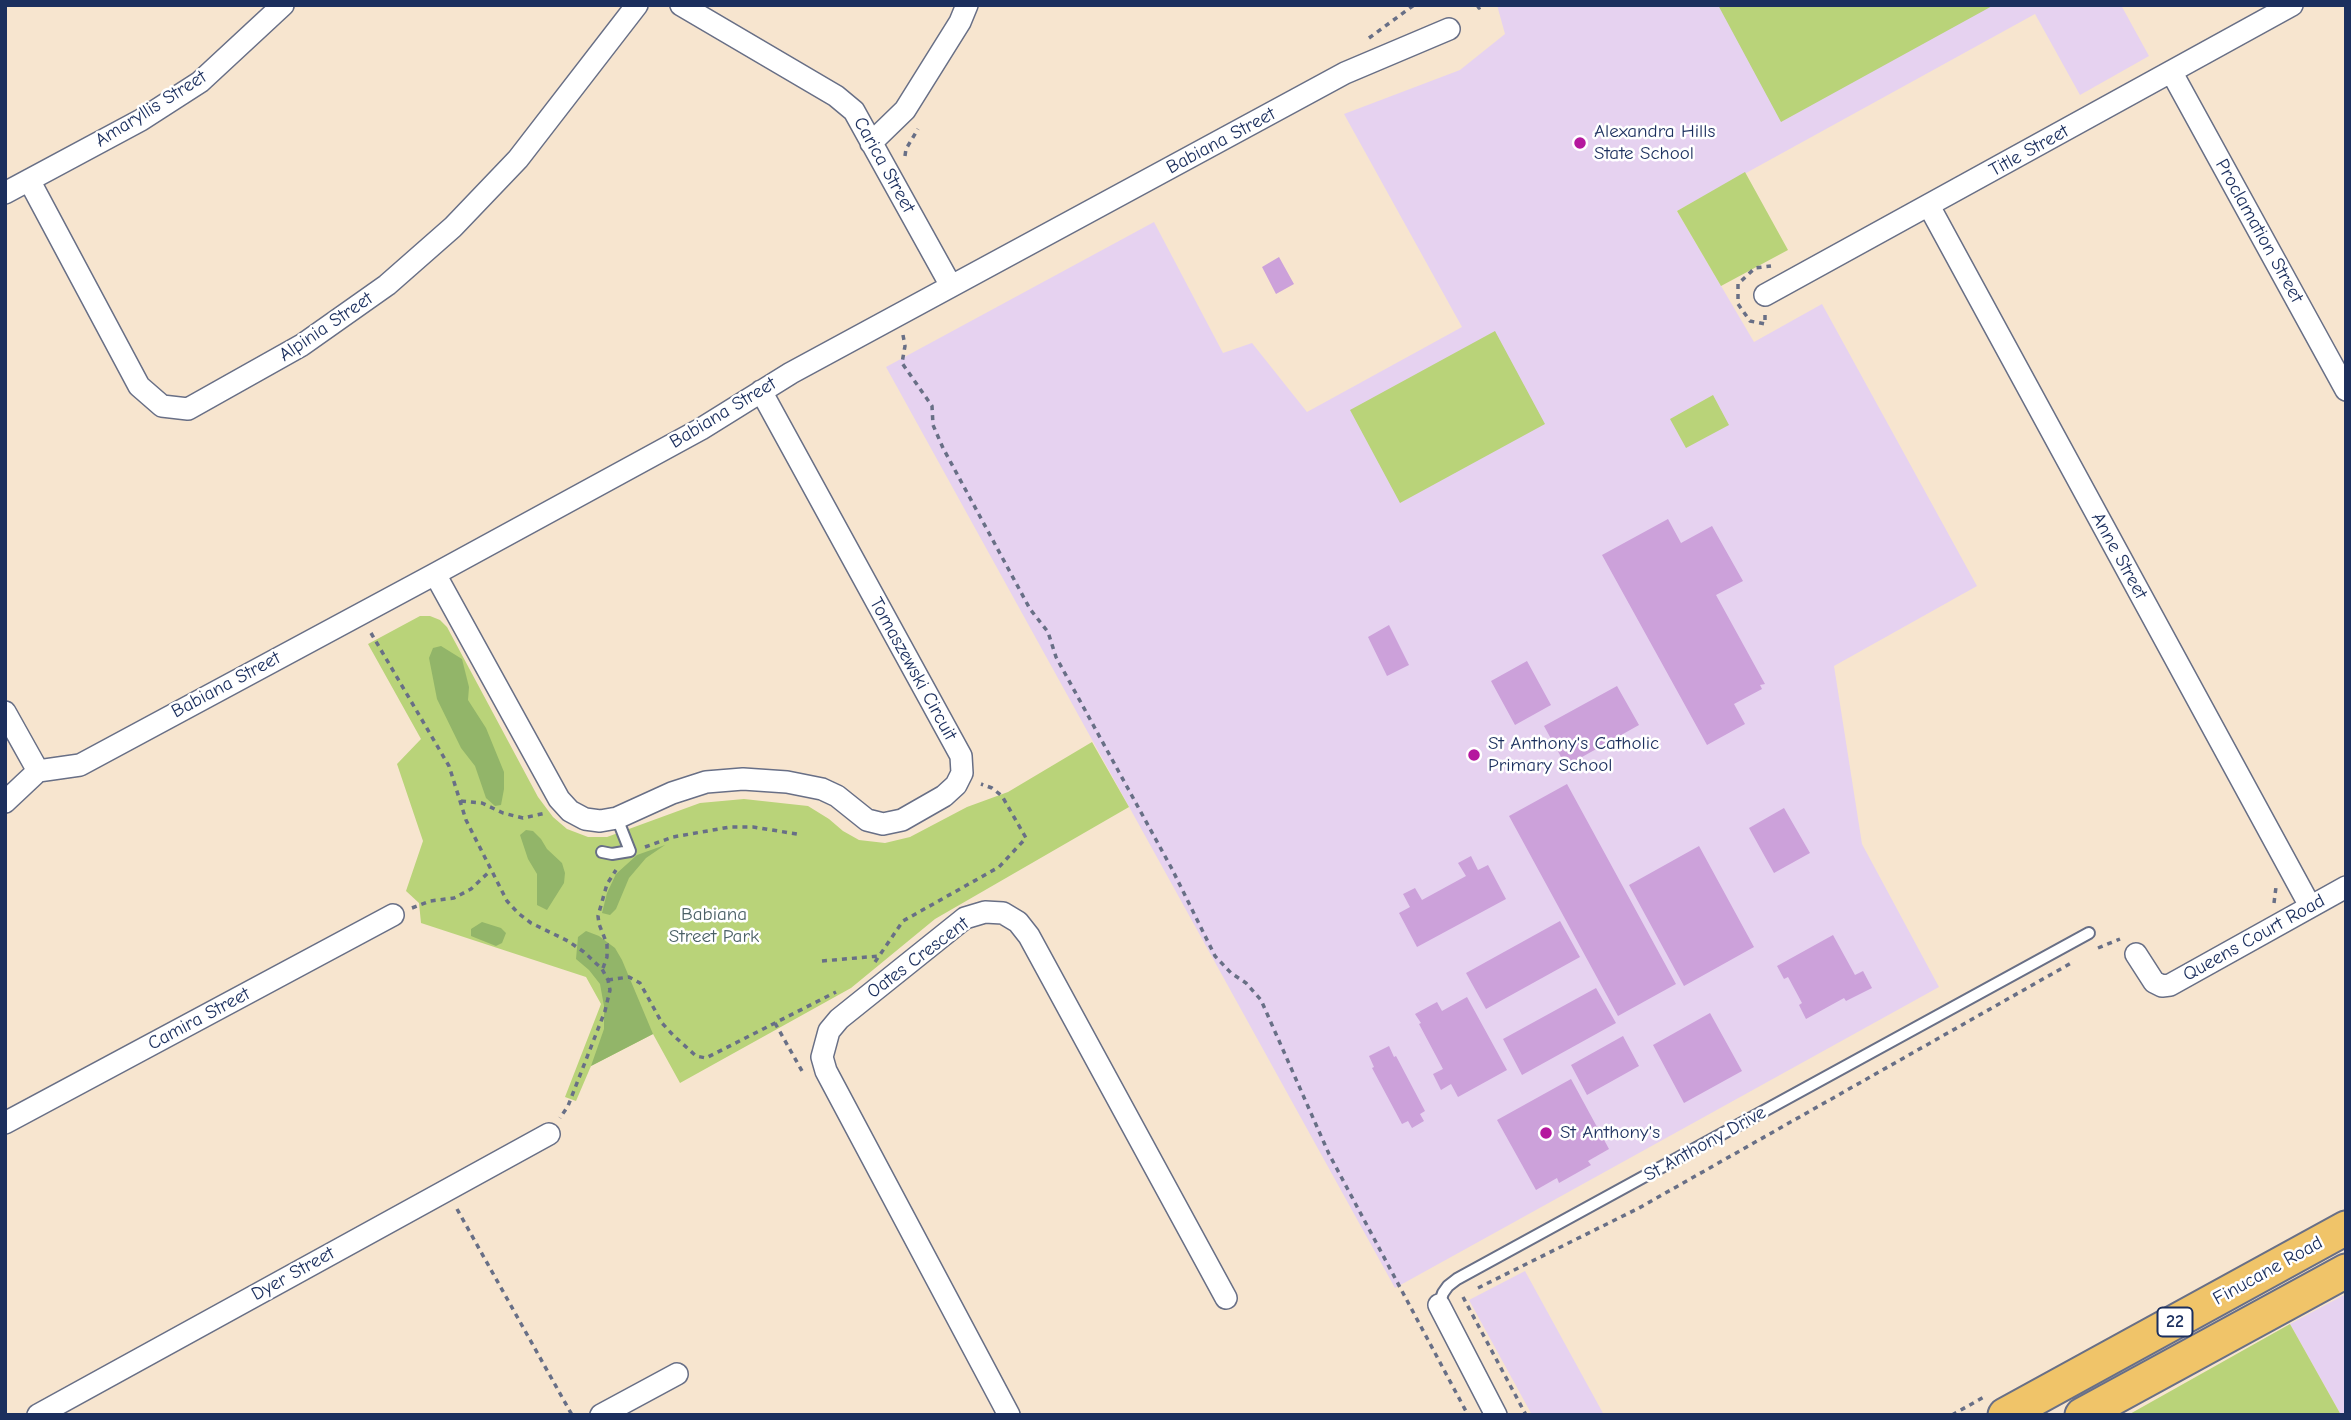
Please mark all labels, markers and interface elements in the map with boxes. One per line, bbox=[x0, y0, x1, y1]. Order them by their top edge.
street label: Amaryllis Street bbox=[91, 66, 211, 152]
street label: Babiana Street bbox=[1163, 103, 1279, 179]
street label: Carica Street bbox=[848, 113, 920, 217]
street label: Title Street bbox=[1985, 120, 2073, 182]
place label: Alexandra Hills State School bbox=[1594, 121, 1715, 165]
marker: Alexandra Hills State School bbox=[1572, 135, 1588, 151]
street label: Proclamation Street bbox=[2210, 155, 2308, 307]
street label: Alpinia Street bbox=[275, 287, 377, 367]
street label: Babiana Street bbox=[666, 372, 780, 454]
street label: Anne Street bbox=[2086, 509, 2152, 603]
street label: Tomaszewski Circuit bbox=[864, 594, 962, 744]
street label: Babiana Street bbox=[168, 647, 284, 723]
place label: St Anthony's Catholic Primary School bbox=[1488, 733, 1659, 777]
marker: St Anthony's Catholic Primary School bbox=[1466, 747, 1482, 763]
street label: Queens Court Road bbox=[2179, 890, 2329, 986]
park label: Babiana Street Park bbox=[669, 904, 759, 948]
street label: Oates Crescent bbox=[863, 912, 973, 1004]
street label: Camira Street bbox=[144, 983, 254, 1055]
street label: St Anthony Drive bbox=[1640, 1101, 1770, 1187]
place label: St Anthony's bbox=[1560, 1122, 1660, 1144]
marker: St Anthony's bbox=[1538, 1125, 1554, 1141]
street label: Finucane Road bbox=[2209, 1231, 2327, 1311]
street label: Dyer Street bbox=[248, 1242, 338, 1306]
road number: 22 bbox=[2158, 1308, 2192, 1336]

